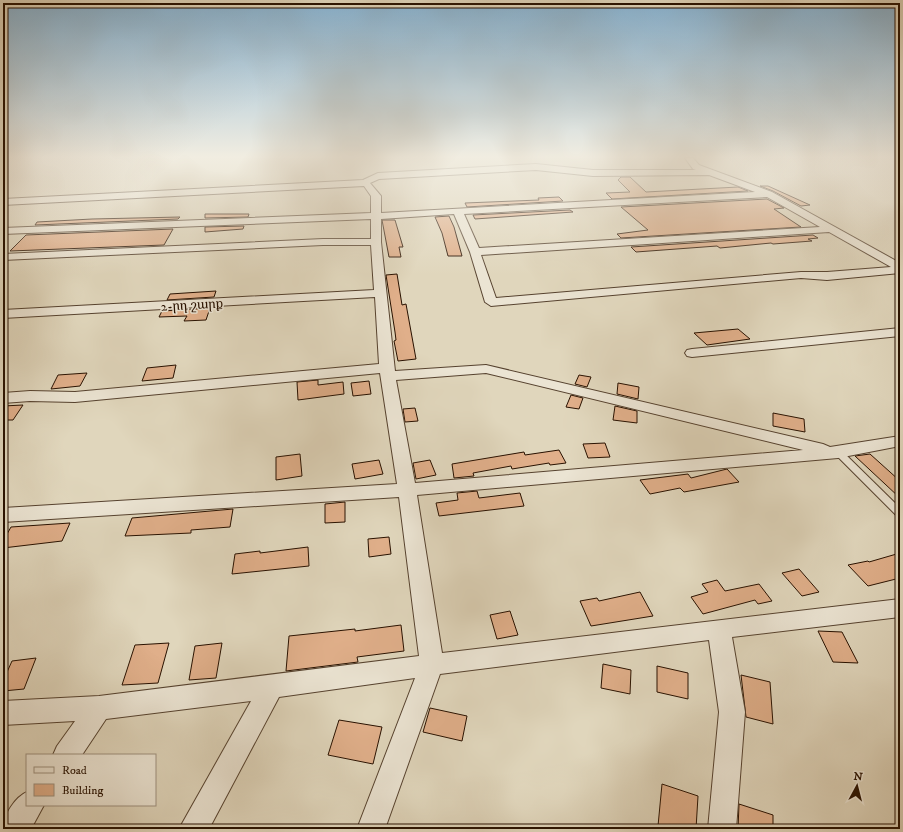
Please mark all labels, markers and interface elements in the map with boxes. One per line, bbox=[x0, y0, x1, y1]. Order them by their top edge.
street label: 2-րդ շարք bbox=[160, 295, 224, 315]
legend bbox=[26, 754, 156, 806]
text: Road bbox=[62, 763, 87, 778]
north arrow bbox=[837, 766, 877, 806]
text: N bbox=[853, 770, 863, 785]
text: Building bbox=[62, 783, 103, 798]

